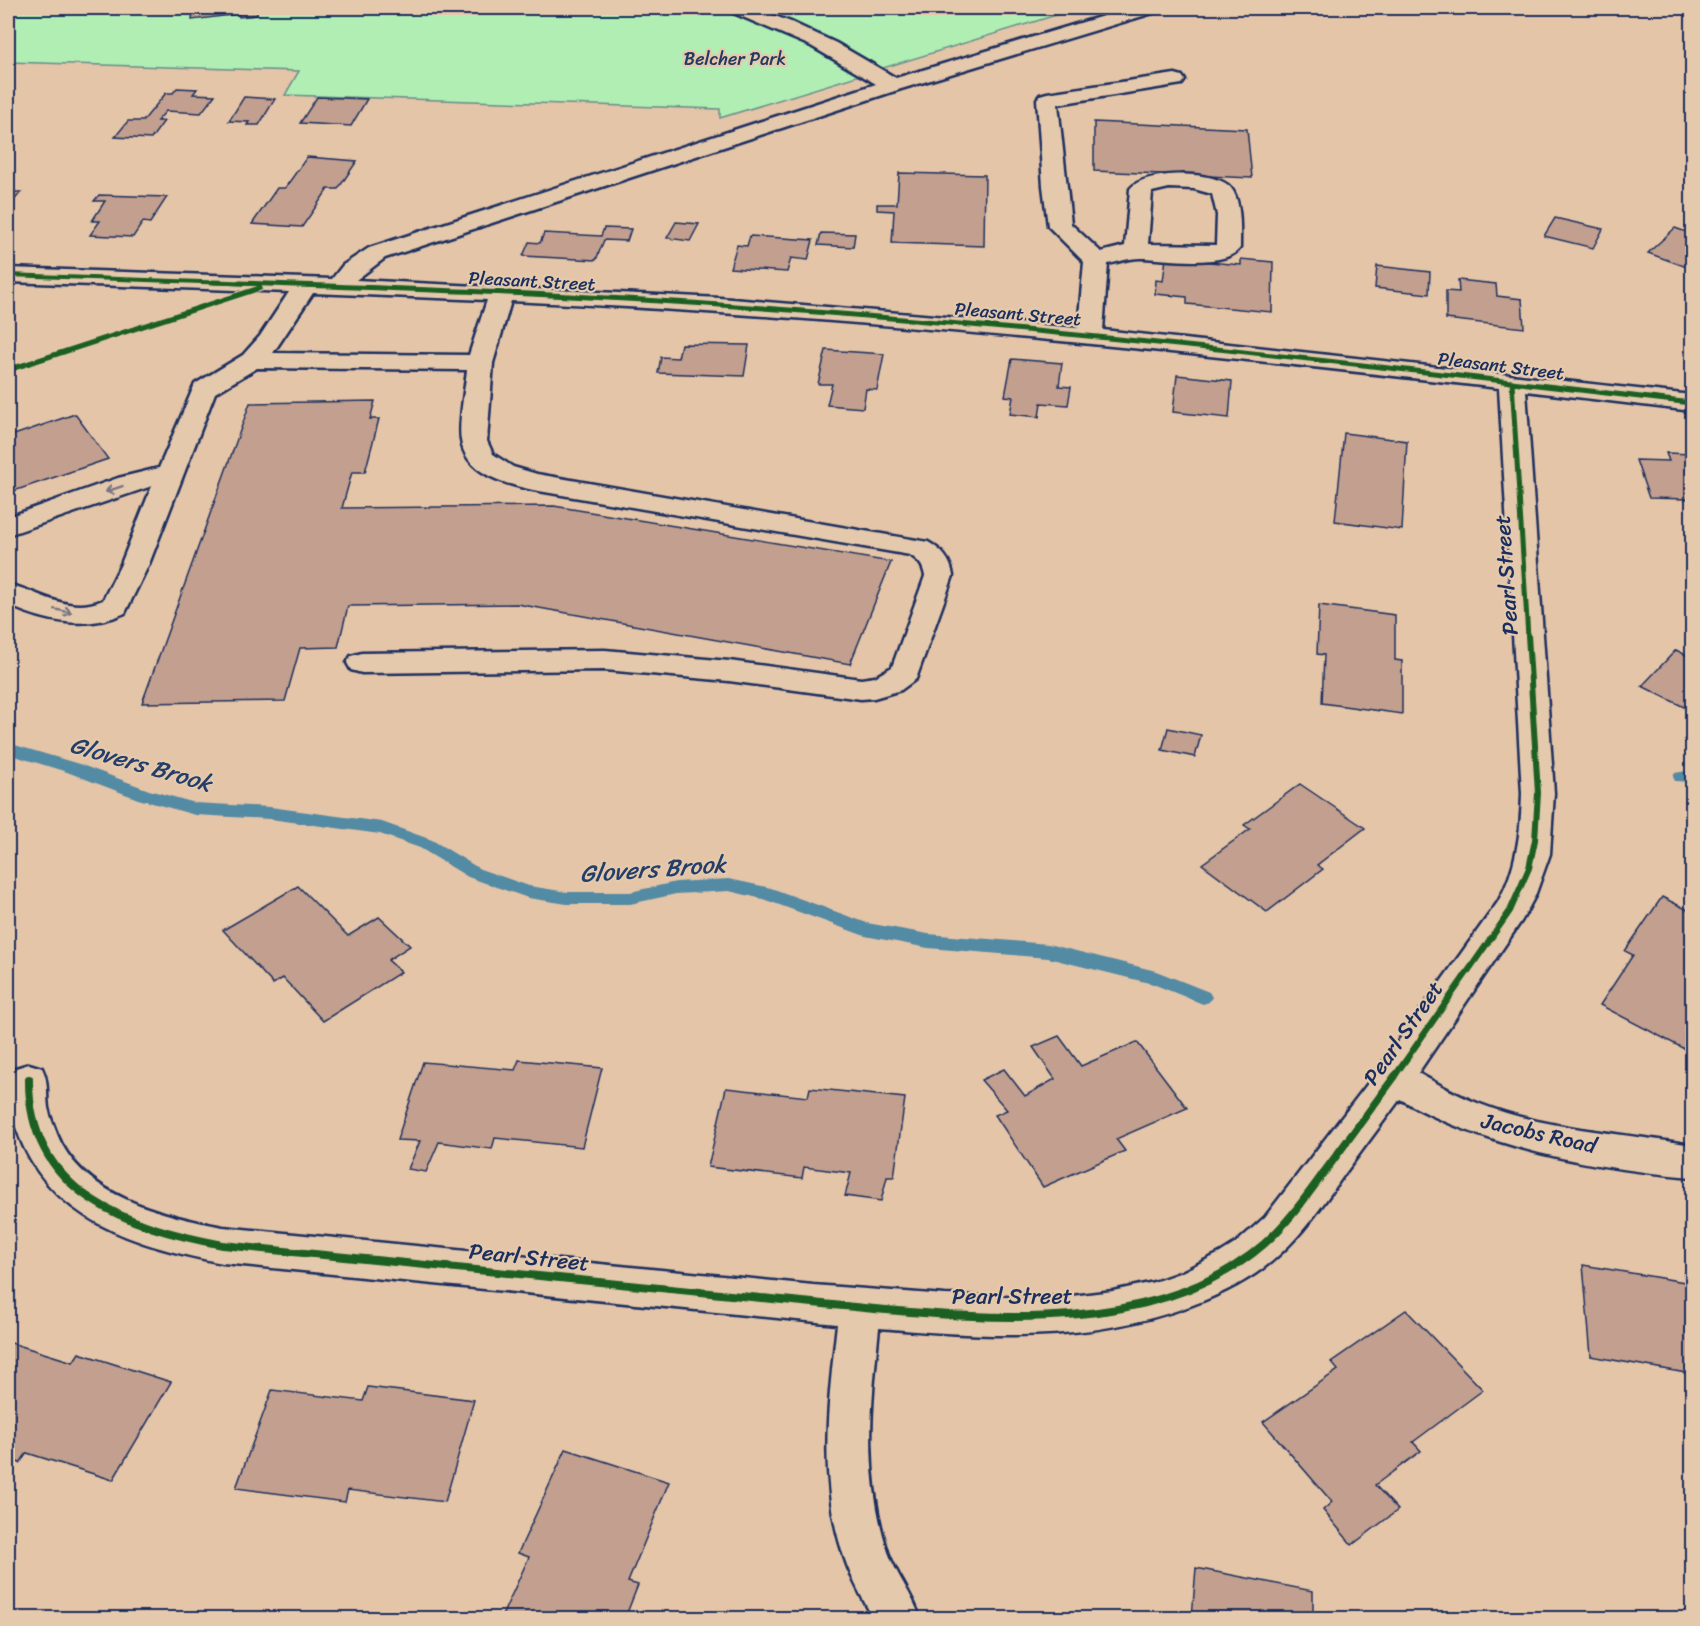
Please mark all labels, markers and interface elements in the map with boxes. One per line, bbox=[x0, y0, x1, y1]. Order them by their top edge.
park label: Belcher Park bbox=[684, 43, 786, 75]
street label: Pleasant Street bbox=[468, 262, 596, 300]
street label: Pleasant Street bbox=[953, 293, 1083, 335]
street label: Pleasant Street bbox=[1436, 342, 1566, 390]
one-way arrow bbox=[105, 484, 124, 495]
street label: Pearl Street bbox=[1482, 513, 1530, 637]
one-way arrow bbox=[53, 606, 72, 618]
water label: Glovers Brook bbox=[65, 724, 218, 805]
water label: Glovers Brook bbox=[579, 843, 729, 895]
street label: Pearl Street bbox=[1352, 972, 1454, 1094]
street label: Jacobs Road bbox=[1477, 1101, 1602, 1165]
street label: Pearl Street bbox=[467, 1231, 591, 1283]
street label: Pearl Street bbox=[952, 1277, 1073, 1316]

